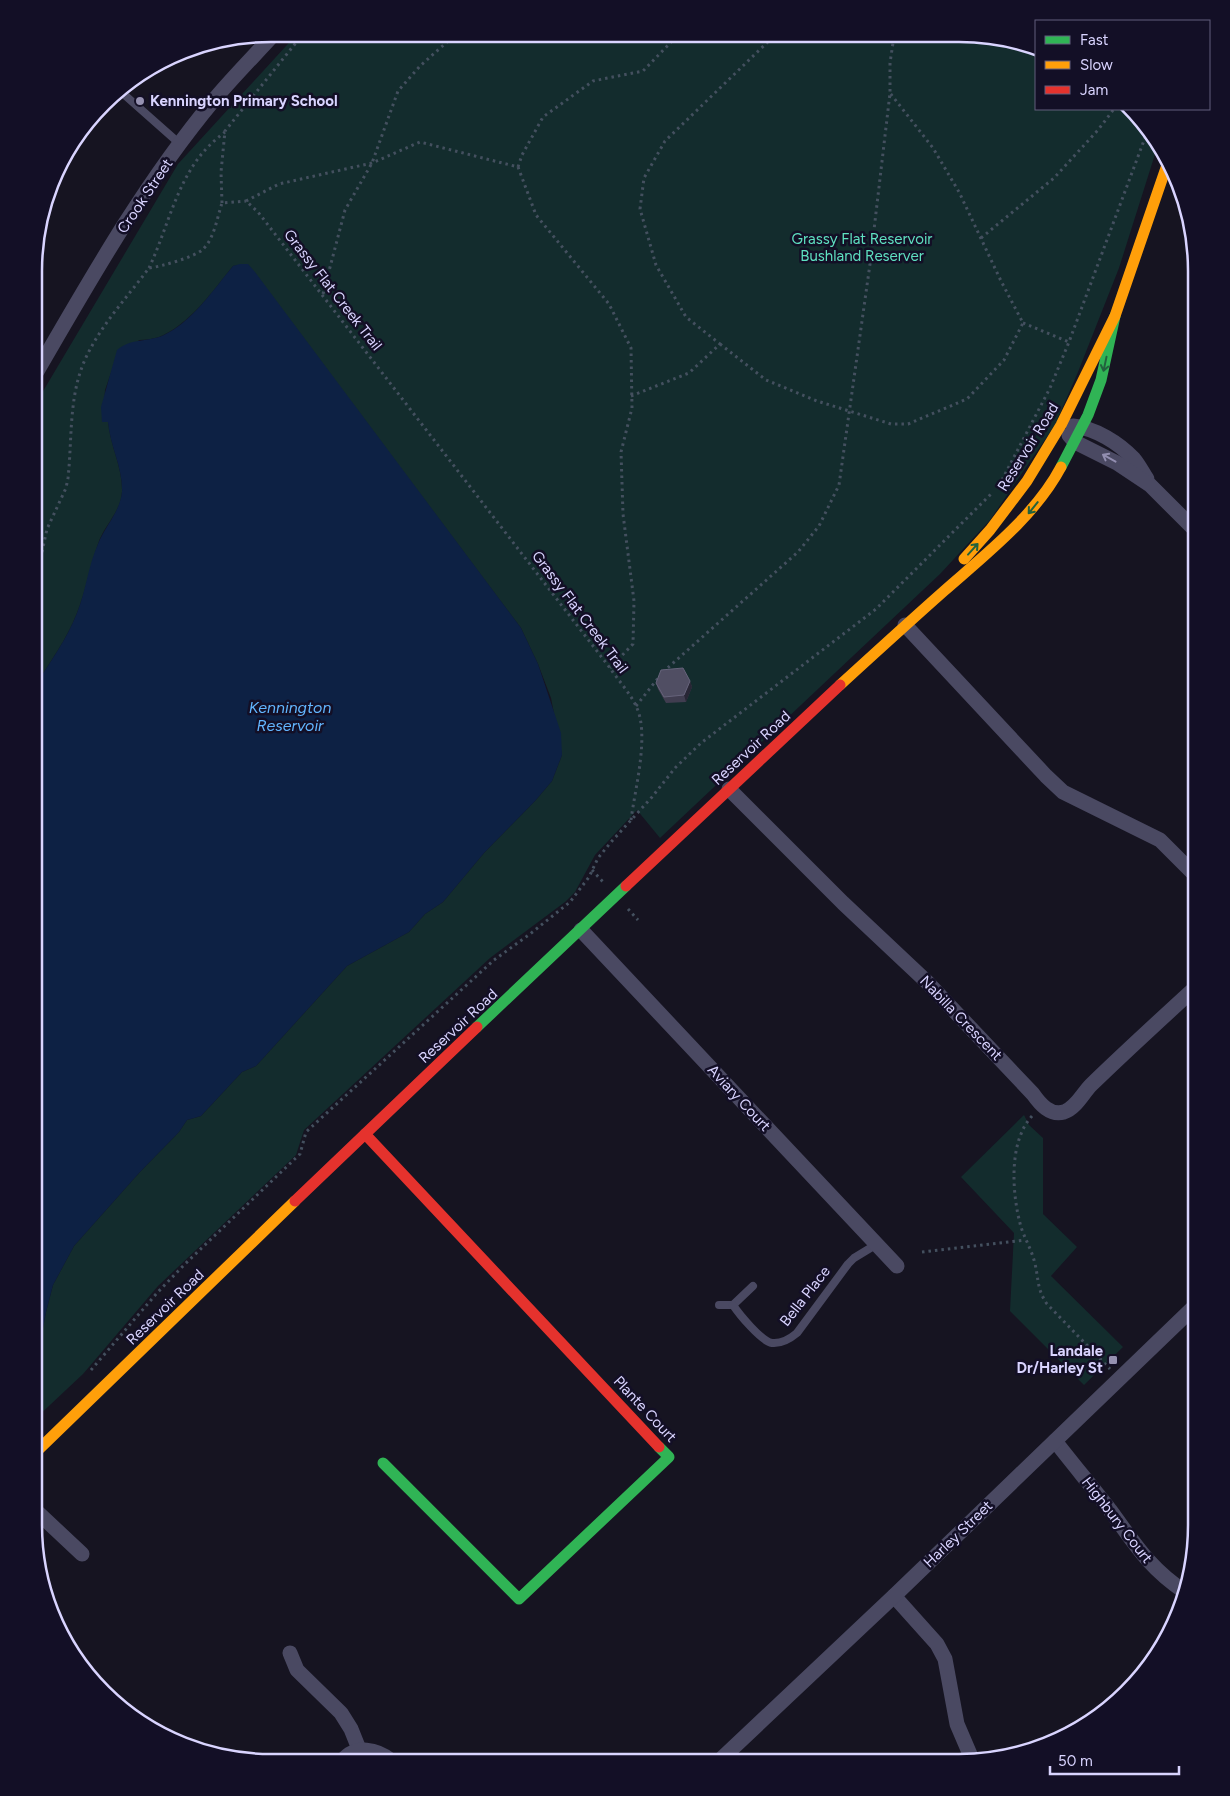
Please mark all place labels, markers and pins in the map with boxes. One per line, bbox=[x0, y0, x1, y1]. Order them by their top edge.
place label: Kennington Primary School bbox=[150, 92, 338, 110]
marker: Kennington Primary School bbox=[134, 95, 146, 107]
place label: Landale Dr/Harley St bbox=[1016, 1342, 1104, 1377]
marker: Landale Dr/Harley St bbox=[1107, 1354, 1119, 1366]

